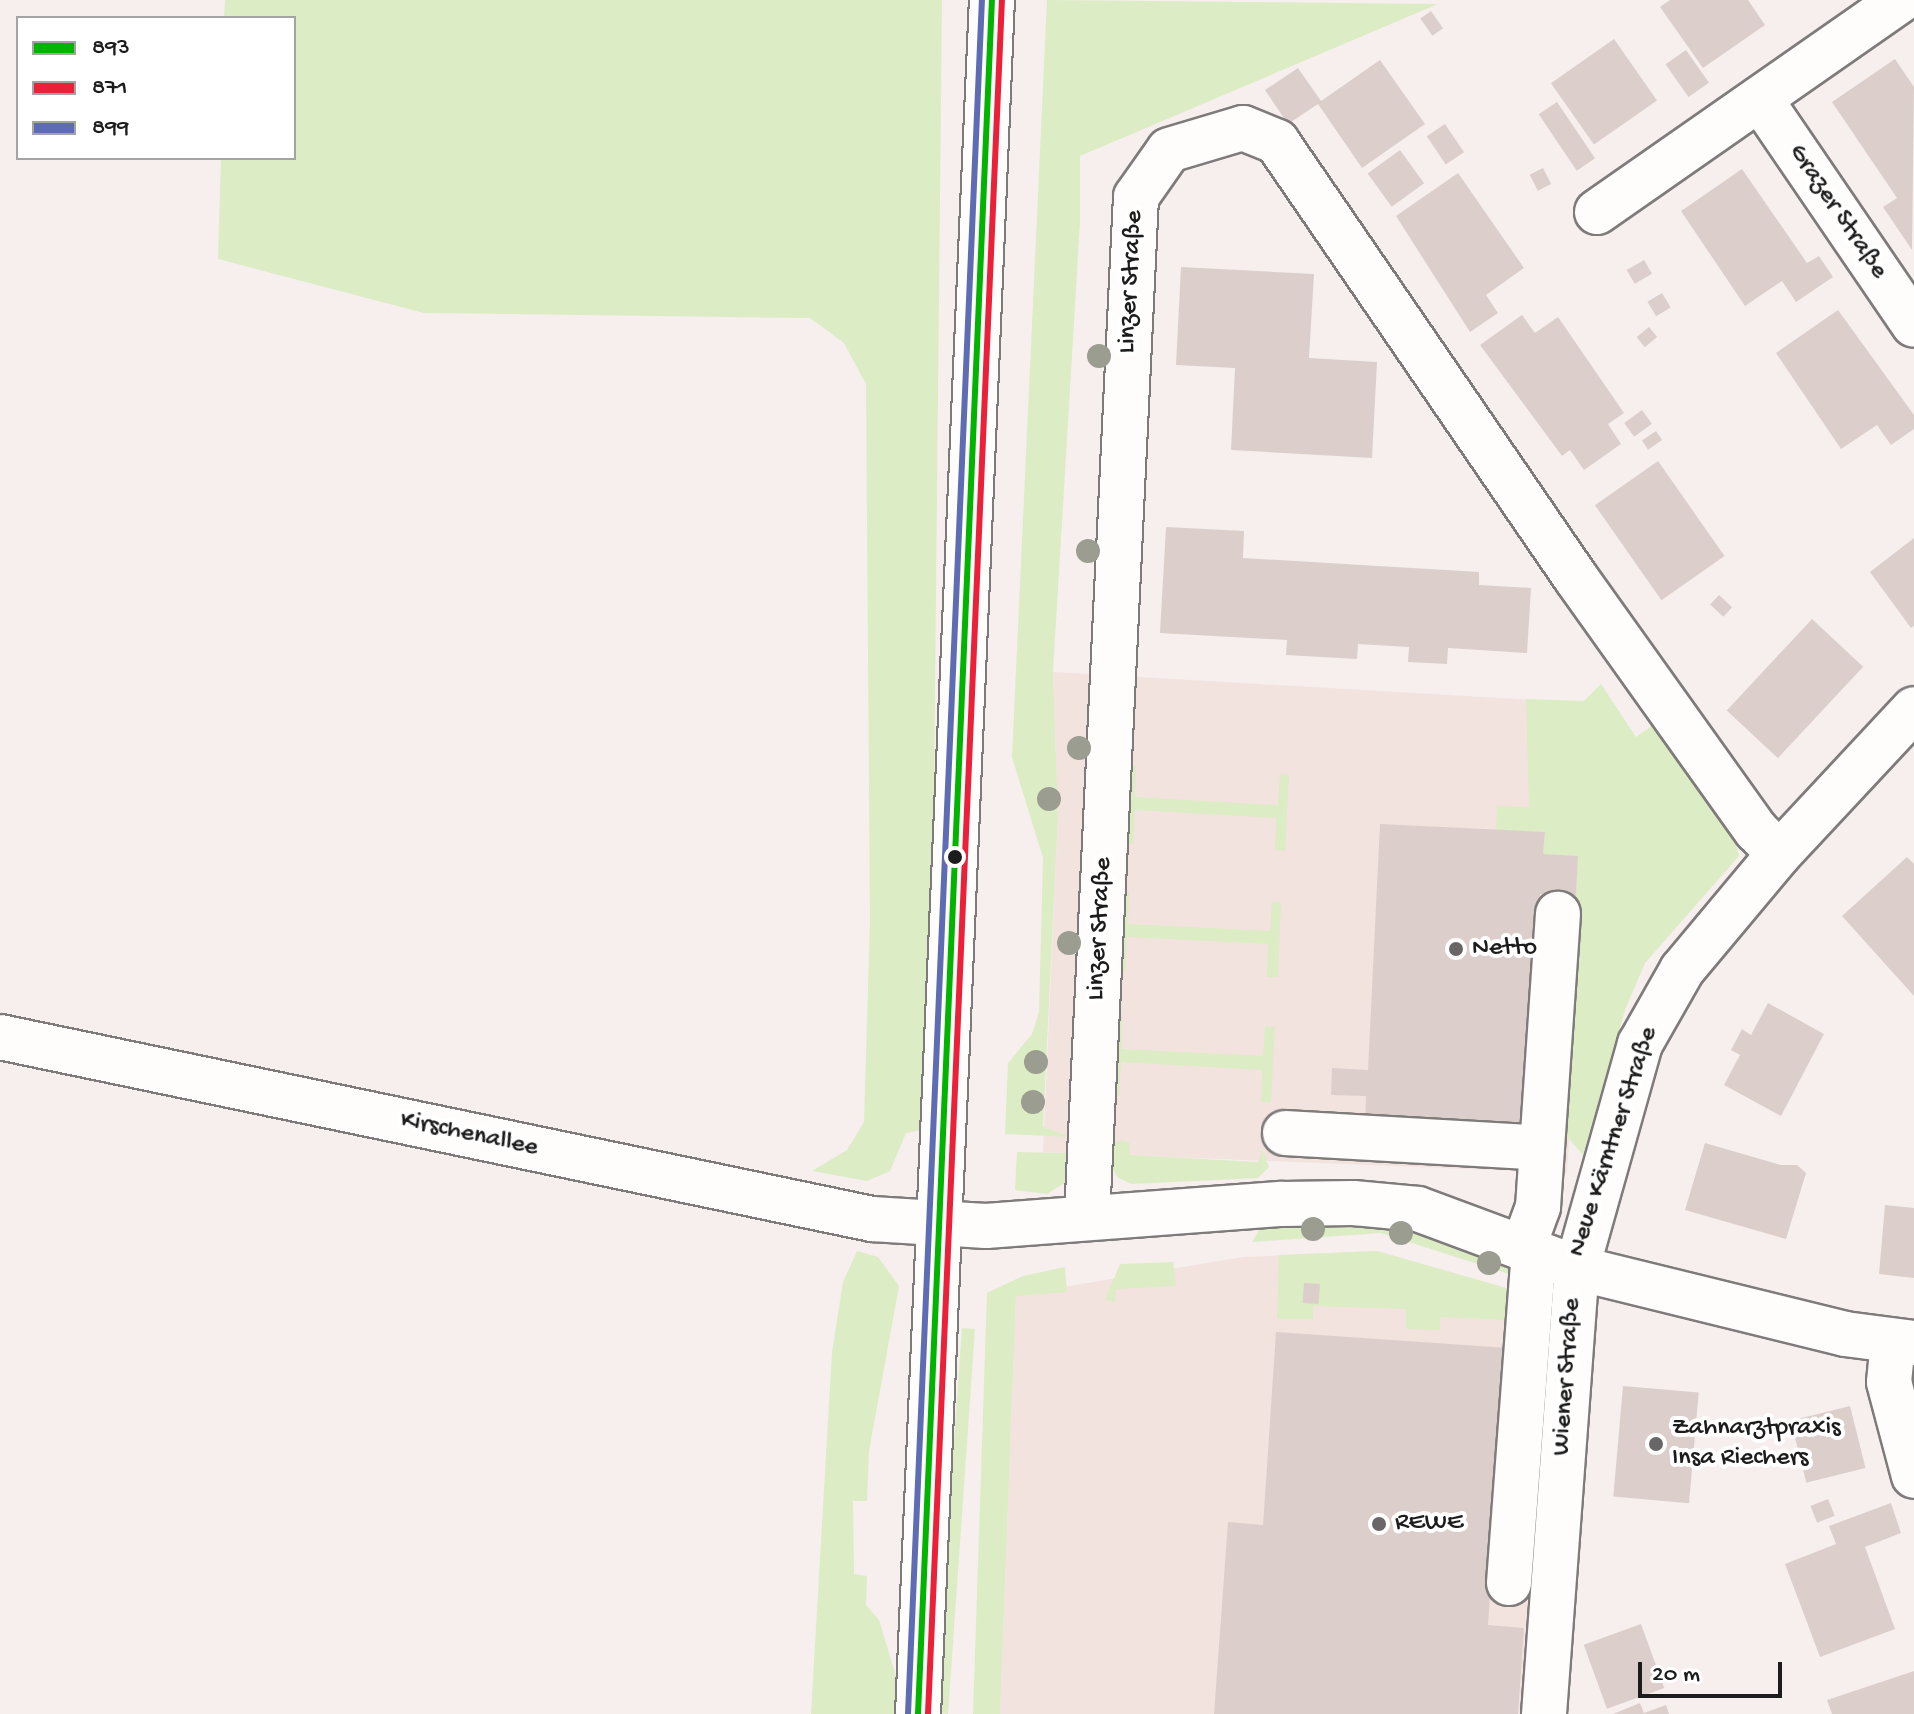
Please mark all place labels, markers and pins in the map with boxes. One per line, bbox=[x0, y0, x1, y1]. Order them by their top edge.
unlabelled marker bbox=[947, 849, 963, 865]
place label: Netto bbox=[1472, 933, 1537, 965]
marker: Netto bbox=[1447, 940, 1465, 958]
place label: Zahnarztpraxis Insa Riechers bbox=[1672, 1413, 1841, 1474]
marker: Zahnarztpraxis Insa Riechers bbox=[1647, 1435, 1665, 1453]
place label: REWE bbox=[1395, 1508, 1463, 1540]
marker: REWE bbox=[1370, 1515, 1388, 1533]

